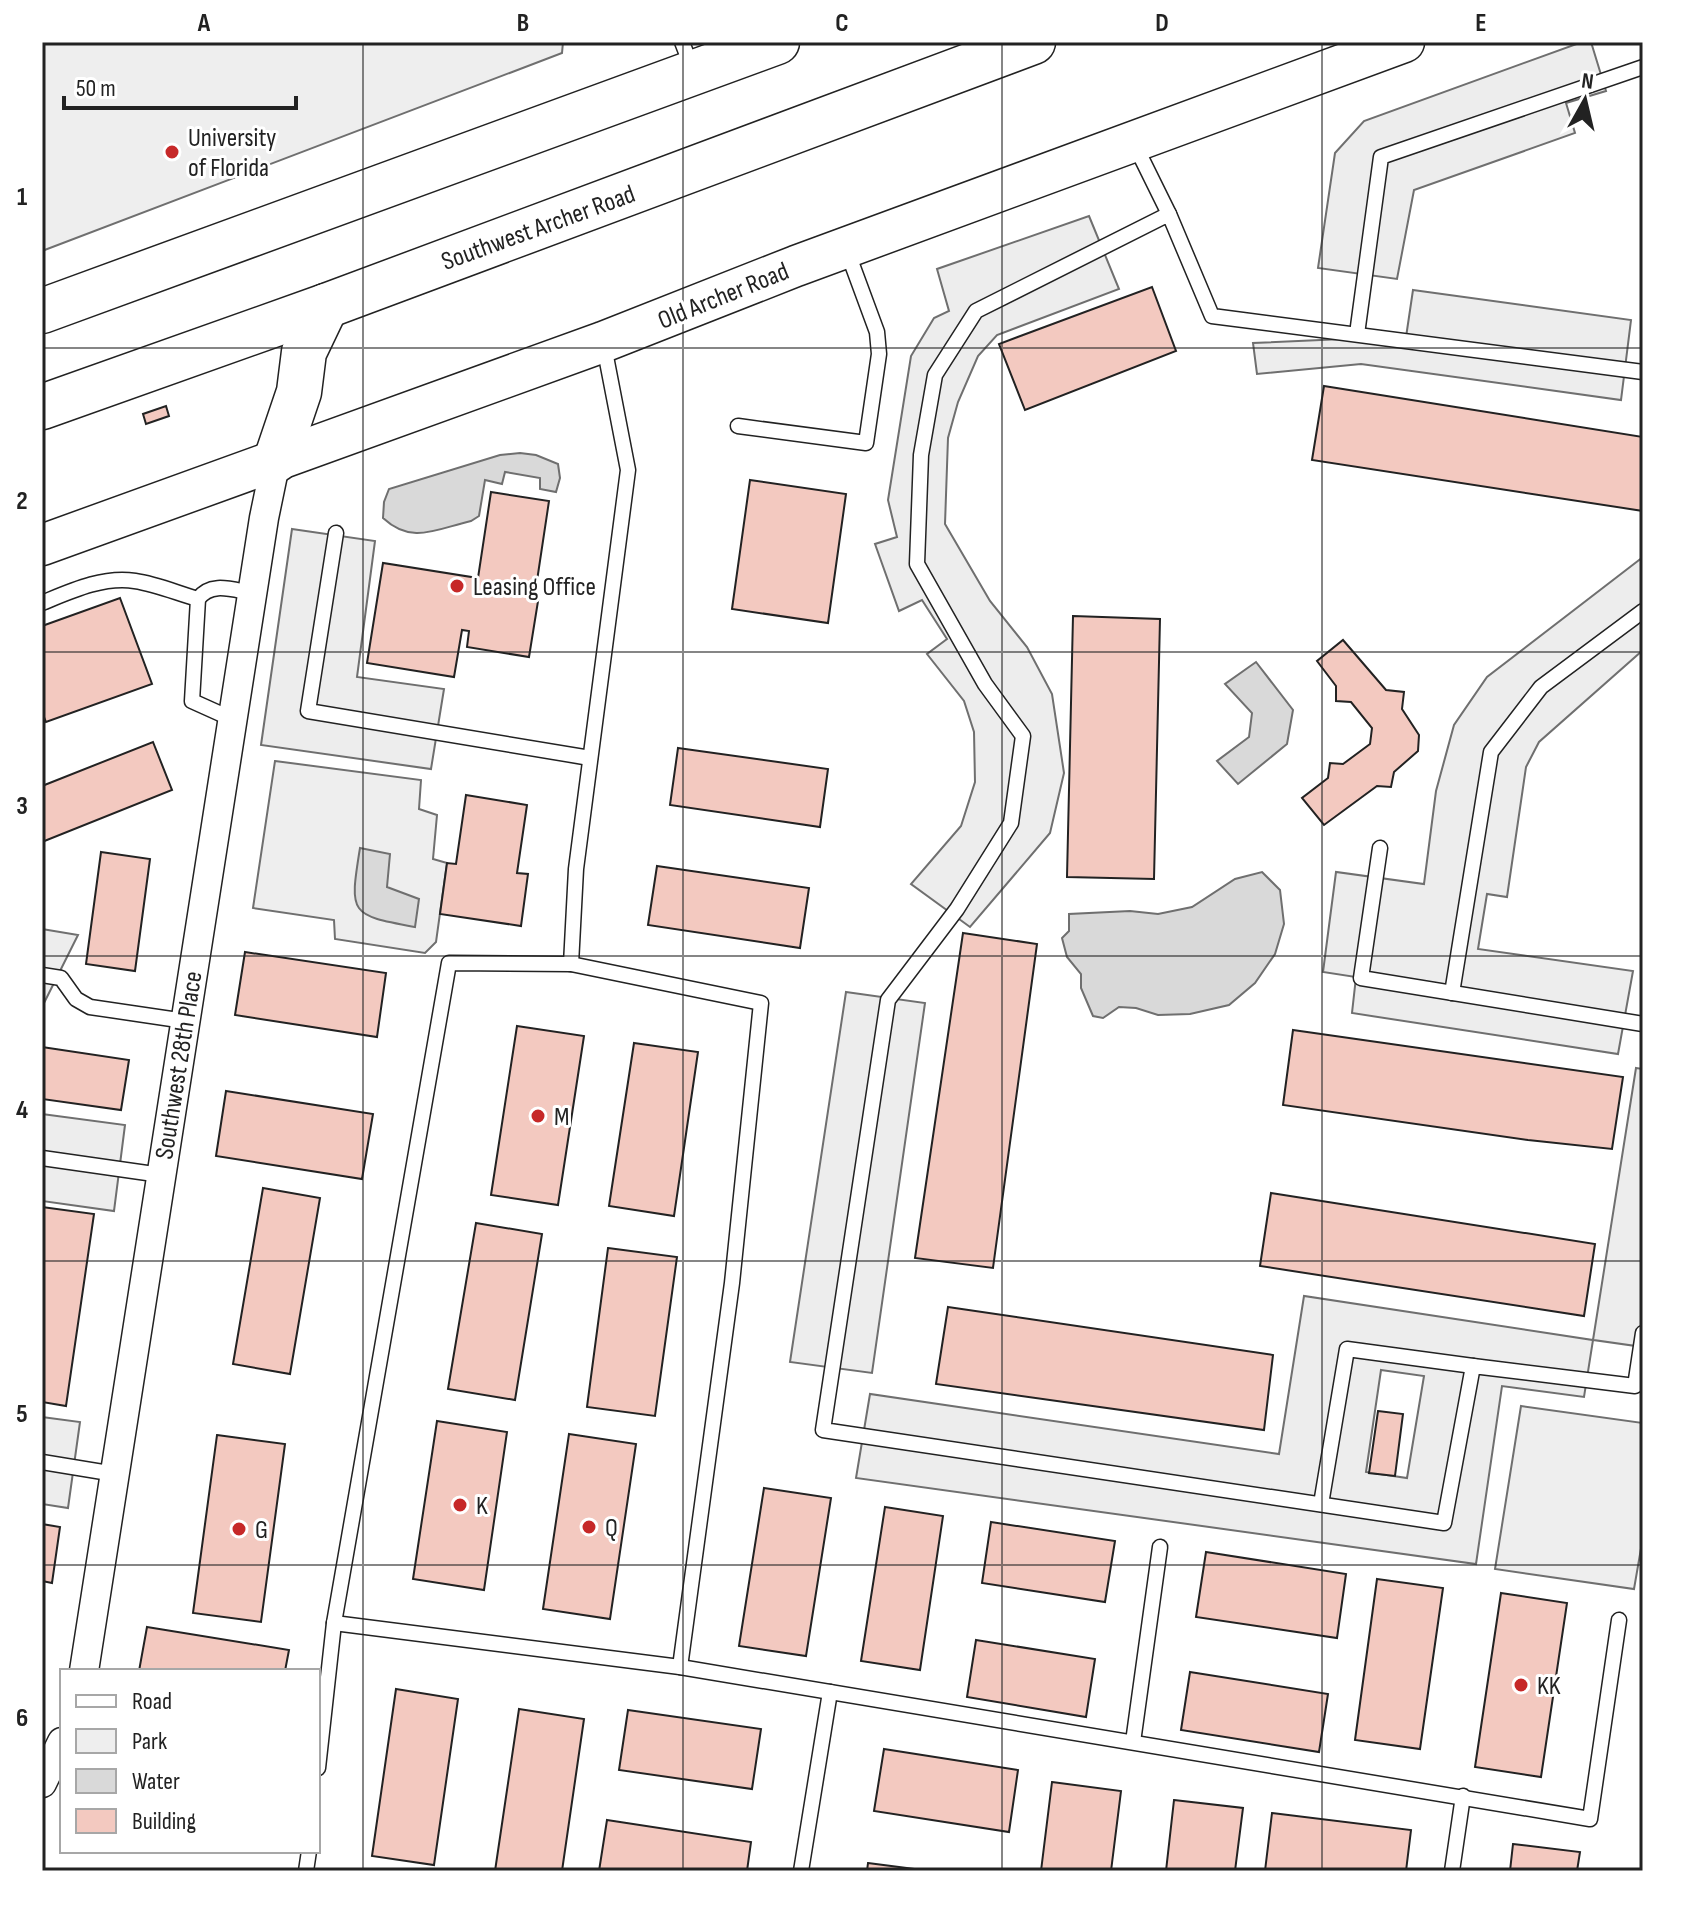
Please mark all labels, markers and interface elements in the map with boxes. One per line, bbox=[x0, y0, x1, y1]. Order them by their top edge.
text: A bbox=[197, 8, 211, 39]
text: B bbox=[517, 8, 529, 39]
text: C bbox=[835, 8, 849, 39]
text: D bbox=[1155, 8, 1169, 39]
text: E bbox=[1475, 8, 1487, 39]
scale bar bbox=[64, 60, 296, 110]
north arrow bbox=[1545, 60, 1625, 140]
text: N bbox=[1580, 67, 1595, 96]
text: 50 m bbox=[76, 74, 116, 103]
place label: University of Florida bbox=[188, 123, 276, 184]
marker: University of Florida bbox=[163, 143, 181, 161]
street label: Southwest Archer Road bbox=[437, 179, 640, 278]
text: 1 bbox=[17, 182, 27, 213]
street label: Old Archer Road bbox=[654, 256, 793, 337]
text: 2 bbox=[16, 486, 28, 517]
place label: Leasing Office bbox=[473, 572, 596, 603]
marker: Leasing Office bbox=[448, 577, 466, 595]
text: 3 bbox=[16, 791, 28, 822]
street label: Southwest 28th Place bbox=[149, 969, 210, 1162]
text: 4 bbox=[16, 1095, 28, 1126]
place label: M bbox=[554, 1102, 569, 1133]
marker: M bbox=[529, 1107, 547, 1125]
text: 5 bbox=[16, 1399, 28, 1430]
place label: K bbox=[476, 1491, 488, 1522]
marker: K bbox=[451, 1496, 469, 1514]
place label: Q bbox=[605, 1513, 618, 1544]
place label: G bbox=[255, 1515, 268, 1546]
marker: Q bbox=[580, 1518, 598, 1536]
marker: G bbox=[230, 1520, 248, 1538]
legend bbox=[60, 1669, 320, 1853]
place label: KK bbox=[1537, 1671, 1561, 1702]
marker: KK bbox=[1512, 1676, 1530, 1694]
text: Road bbox=[132, 1687, 172, 1716]
text: 6 bbox=[16, 1703, 28, 1734]
text: Park bbox=[132, 1727, 167, 1756]
text: Water bbox=[132, 1767, 180, 1796]
text: Building bbox=[132, 1807, 196, 1836]

